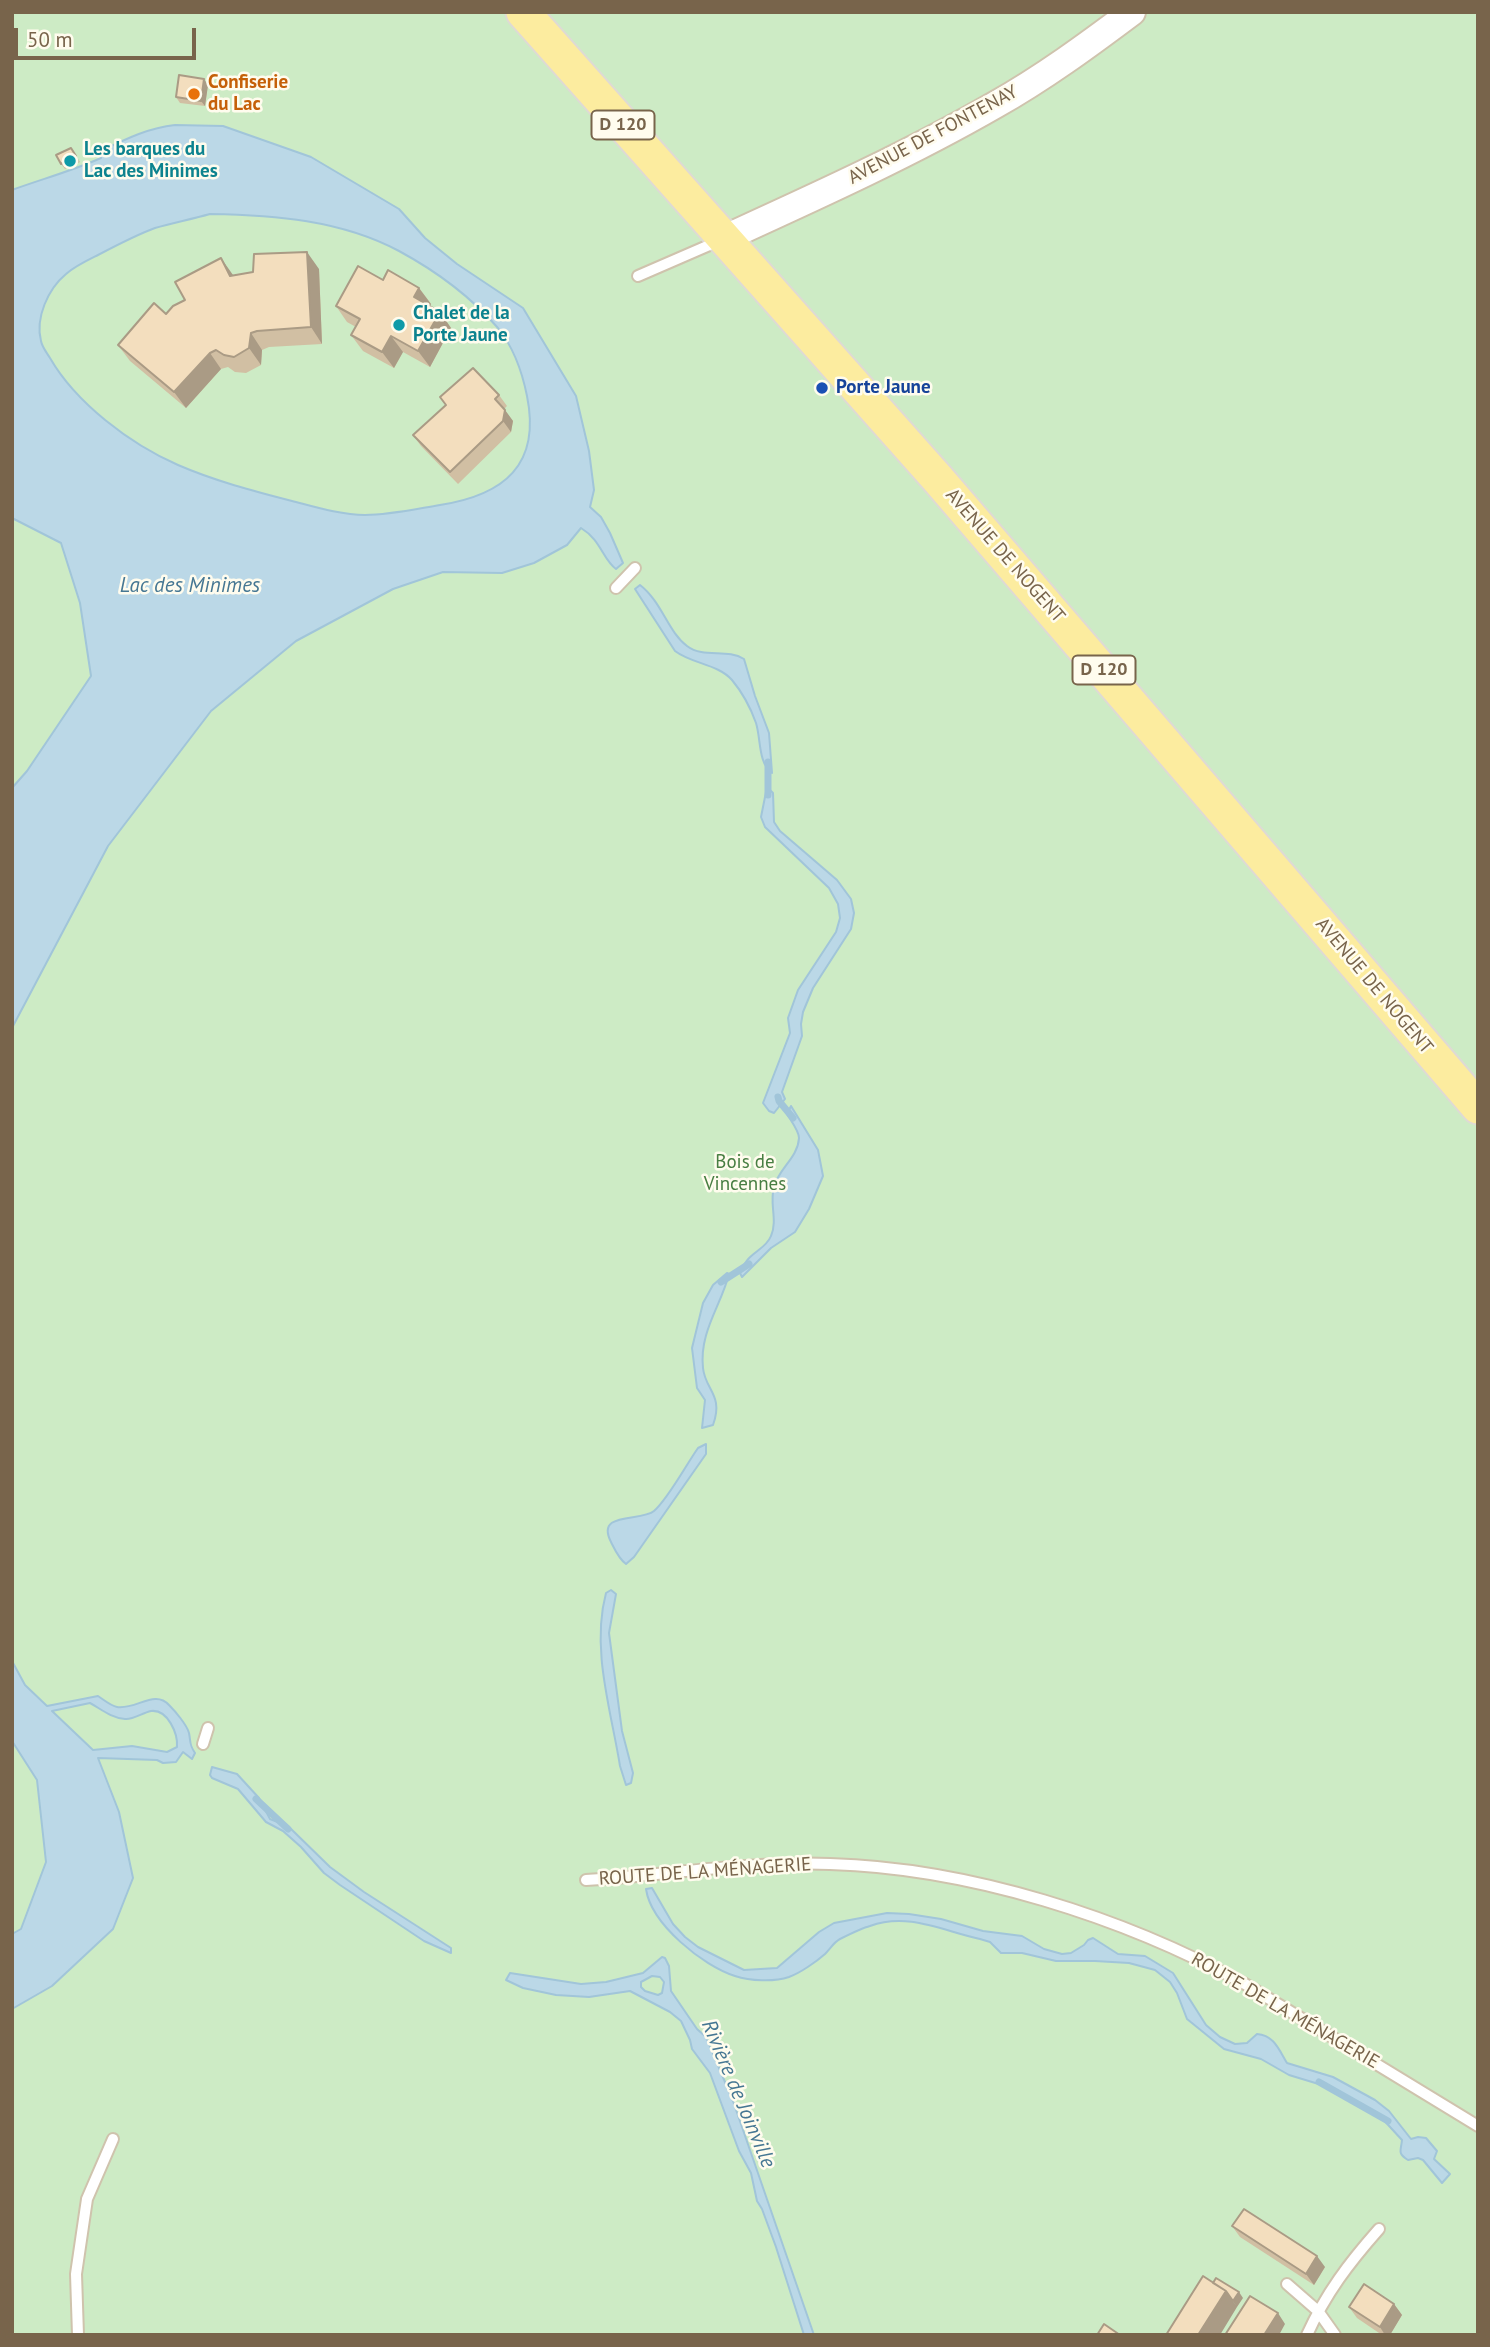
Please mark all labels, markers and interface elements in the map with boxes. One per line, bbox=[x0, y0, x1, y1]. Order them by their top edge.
scale bar bbox=[18, 14, 200, 58]
text: 50 m bbox=[27, 26, 73, 53]
place label: Confiserie du Lac bbox=[208, 72, 288, 116]
street label: AVENUE DE FONTENAY bbox=[844, 81, 1022, 189]
marker: Confiserie du Lac bbox=[186, 86, 202, 102]
road number: D 120 bbox=[592, 110, 654, 140]
place label: Les barques du Lac des Minimes bbox=[84, 139, 218, 183]
marker: Les barques du Lac des Minimes bbox=[62, 153, 78, 169]
place label: Chalet de la Porte Jaune bbox=[413, 303, 510, 347]
marker: Chalet de la Porte Jaune bbox=[391, 317, 407, 333]
place label: Porte Jaune bbox=[836, 377, 931, 399]
marker: Porte Jaune bbox=[814, 380, 830, 396]
street label: AVENUE DE NOGENT bbox=[941, 484, 1069, 628]
water label: Lac des Minimes bbox=[120, 573, 260, 599]
road number: D 120 bbox=[1072, 656, 1136, 684]
street label: AVENUE DE NOGENT bbox=[1311, 913, 1437, 1059]
park label: Bois de Vincennes bbox=[704, 1152, 786, 1196]
street label: ROUTE DE LA MÉNAGERIE bbox=[598, 1853, 812, 1891]
street label: ROUTE DE LA MÉNAGERIE bbox=[1187, 1948, 1383, 2074]
water label: Rivière de Joinville bbox=[695, 2016, 781, 2172]

